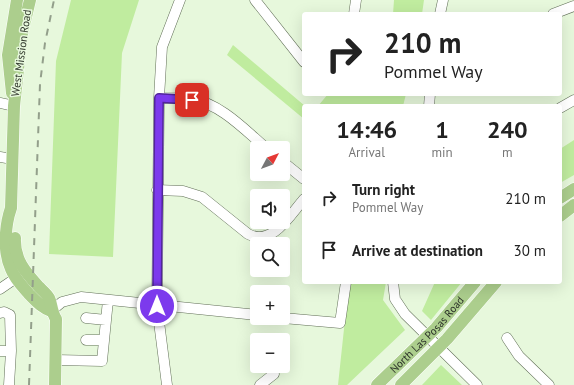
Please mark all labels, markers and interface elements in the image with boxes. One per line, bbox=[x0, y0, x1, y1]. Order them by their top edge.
street label: West Mission Road bbox=[8, 9, 34, 97]
text: 210 m bbox=[384, 24, 461, 61]
icon: right bbox=[318, 28, 370, 80]
text: Pommel Way bbox=[384, 60, 483, 83]
pin bbox=[175, 83, 209, 117]
icon: arrive bbox=[181, 89, 203, 111]
text: 14:46 bbox=[336, 114, 397, 145]
text: 1 bbox=[435, 114, 449, 145]
text: 240 bbox=[487, 114, 528, 145]
north arrow bbox=[250, 141, 290, 181]
map controls bbox=[250, 141, 290, 373]
text: Arrival bbox=[349, 144, 385, 161]
text: min bbox=[431, 144, 453, 161]
text: m bbox=[502, 144, 513, 161]
text: Turn right bbox=[352, 180, 415, 199]
icon: right bbox=[318, 187, 340, 209]
button: sound bbox=[250, 189, 290, 229]
text: 210 m bbox=[505, 189, 546, 208]
text: Pommel Way bbox=[352, 199, 423, 216]
button: search bbox=[250, 237, 290, 277]
icon: arrive bbox=[318, 239, 340, 261]
text: Arrive at destination bbox=[352, 241, 483, 260]
text: 30 m bbox=[513, 241, 546, 260]
position arrow bbox=[136, 285, 178, 327]
button: + bbox=[250, 285, 290, 325]
street label: North Las Posas Road bbox=[387, 293, 467, 376]
button: − bbox=[250, 333, 290, 373]

